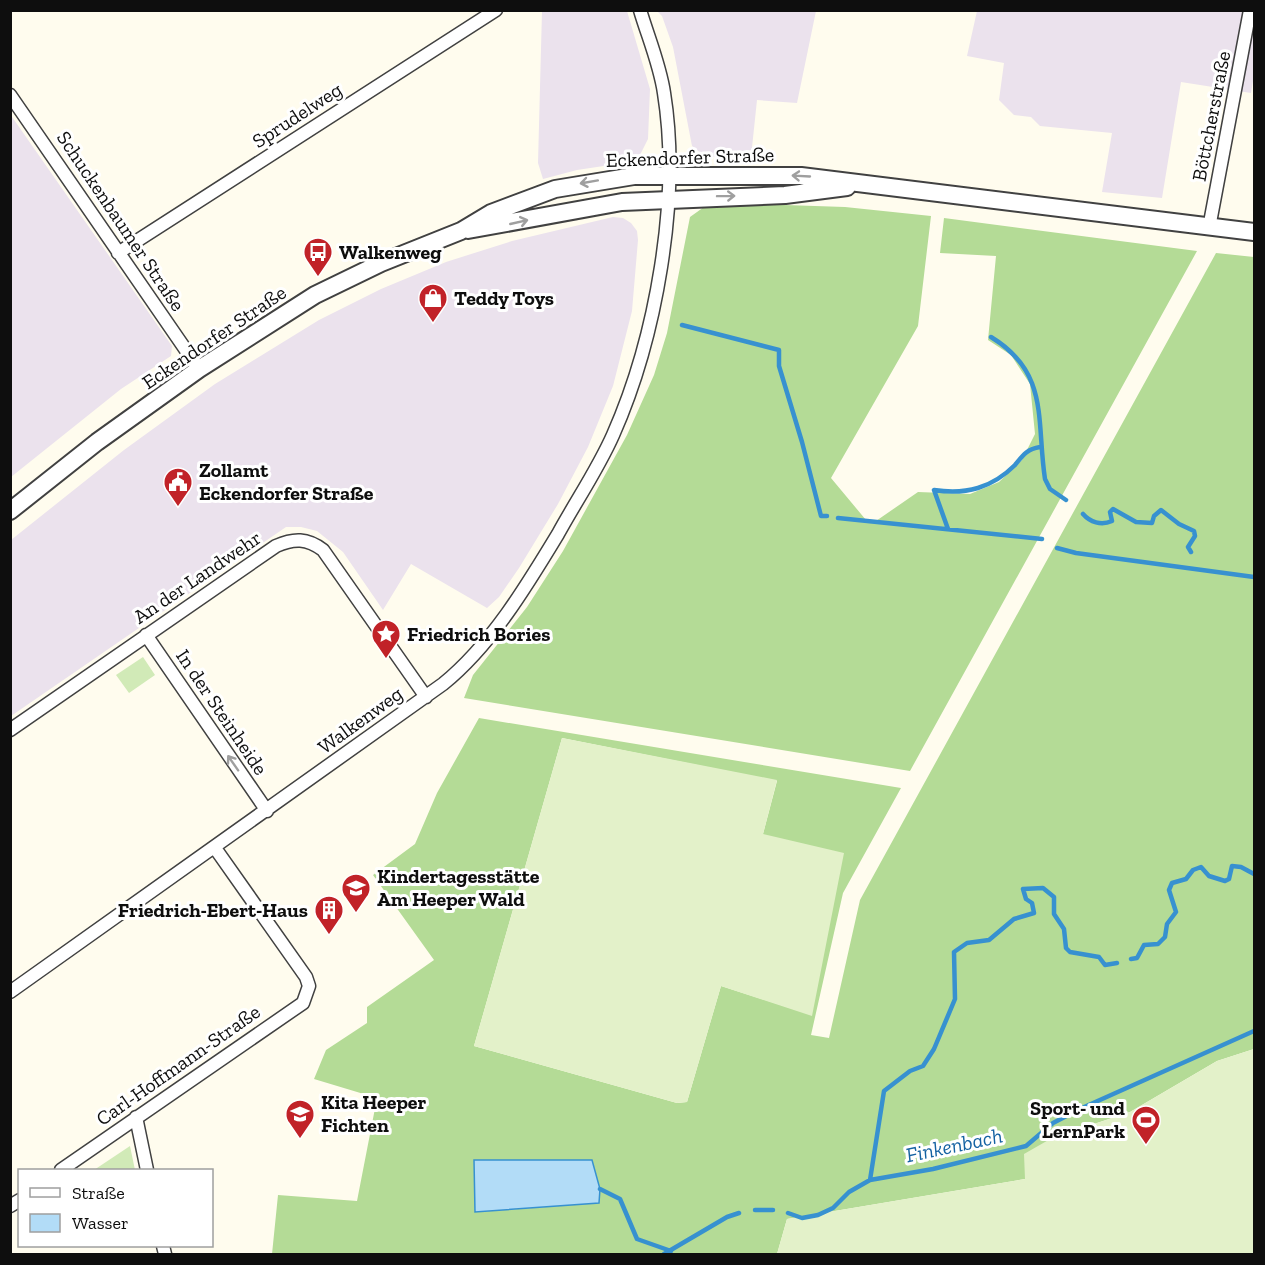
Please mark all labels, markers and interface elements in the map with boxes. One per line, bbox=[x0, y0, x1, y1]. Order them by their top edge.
street label: Böttcherstraße bbox=[1187, 49, 1235, 183]
street label: Sprudelweg bbox=[248, 77, 346, 153]
street label: Schuckenbaumer Straße bbox=[52, 126, 190, 316]
street label: Eckendorfer Straße bbox=[605, 142, 775, 172]
one-way arrow bbox=[791, 171, 811, 182]
one-way arrow bbox=[580, 177, 600, 188]
one-way arrow bbox=[716, 191, 736, 202]
one-way arrow bbox=[508, 216, 528, 227]
bus stop icon: Walkenweg bbox=[302, 236, 334, 278]
place label: Walkenweg bbox=[339, 240, 442, 264]
street label: Eckendorfer Straße bbox=[137, 280, 291, 394]
shop icon: Teddy Toys bbox=[417, 282, 449, 324]
place label: Teddy Toys bbox=[454, 286, 554, 310]
place label: Zollamt Eckendorfer Straße bbox=[199, 458, 374, 505]
public building icon: Zollamt Eckendorfer Straße bbox=[162, 466, 194, 508]
street label: An der Landwehr bbox=[129, 525, 265, 629]
place icon: Friedrich Bories bbox=[370, 618, 402, 660]
place label: Friedrich Bories bbox=[407, 622, 550, 646]
street label: In der Steinheide bbox=[171, 645, 273, 779]
street label: Walkenweg bbox=[313, 681, 407, 759]
one-way arrow bbox=[227, 756, 239, 772]
place label: Kindertagesstätte Am Heeper Wald bbox=[377, 864, 540, 911]
school or university icon: Kindertagesstätte Am Heeper Wald bbox=[340, 872, 372, 914]
building icon: Friedrich-Ebert-Haus bbox=[313, 894, 345, 936]
place label: Friedrich-Ebert-Haus bbox=[118, 898, 308, 922]
street label: Carl-Hoffmann-Straße bbox=[91, 999, 265, 1131]
place label: Kita Heeper Fichten bbox=[321, 1090, 427, 1137]
place label: Sport- und LernPark bbox=[1030, 1096, 1126, 1143]
school or university icon: Kita Heeper Fichten bbox=[284, 1098, 316, 1140]
sports icon: Sport- und LernPark bbox=[1130, 1104, 1162, 1146]
water label: Finkenbach bbox=[903, 1123, 1005, 1167]
legend bbox=[18, 1169, 213, 1247]
text: Straße bbox=[72, 1182, 125, 1204]
text: Wasser bbox=[72, 1212, 129, 1234]

